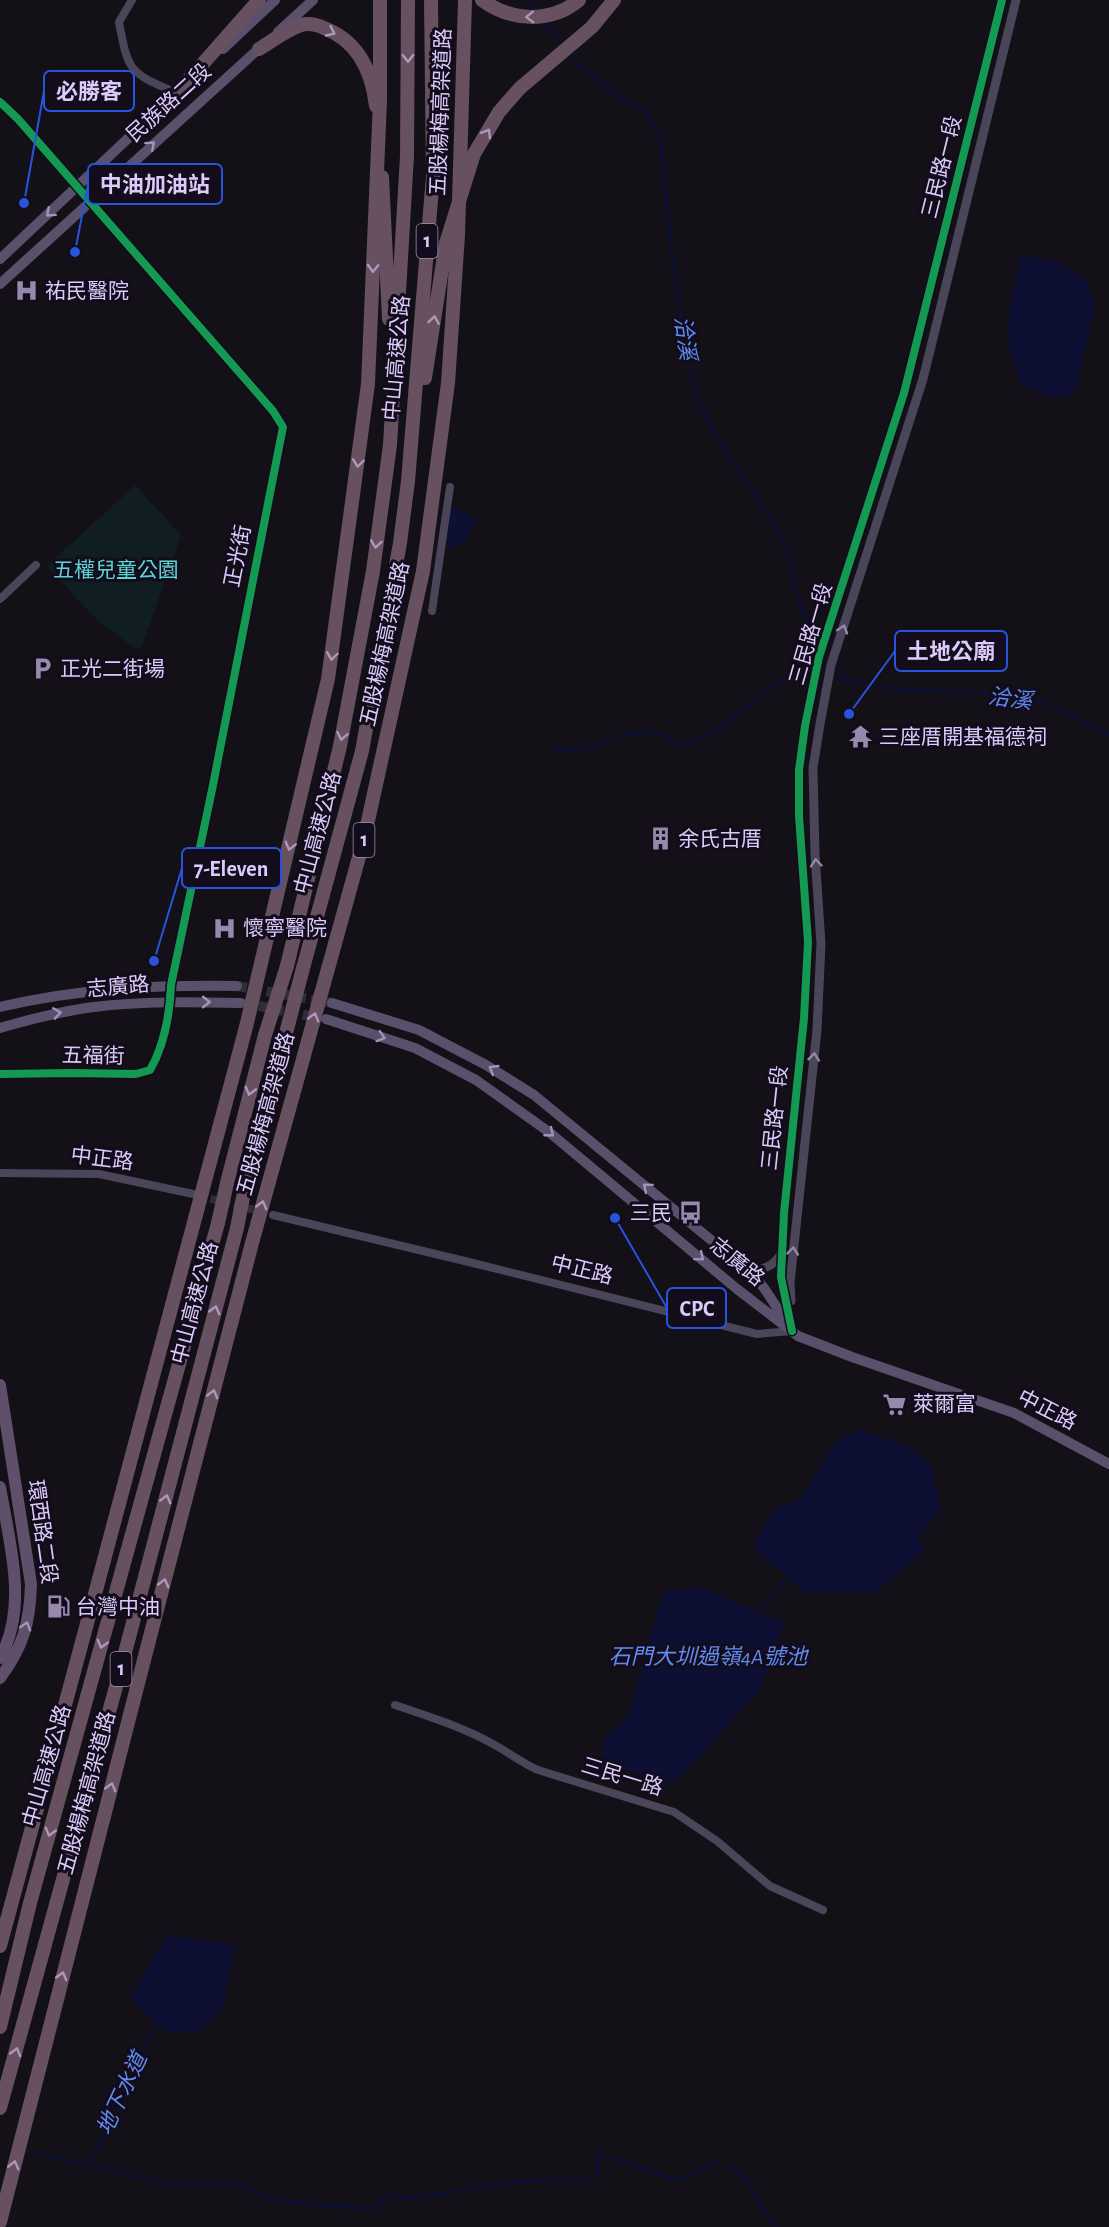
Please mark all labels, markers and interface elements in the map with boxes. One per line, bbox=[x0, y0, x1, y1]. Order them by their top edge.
one-way arrow bbox=[526, 11, 535, 23]
one-way arrow bbox=[325, 24, 336, 36]
street label: 五股楊梅高架道路 bbox=[427, 28, 454, 196]
one-way arrow bbox=[402, 54, 414, 63]
street label: 民族路二段 bbox=[122, 59, 215, 146]
callout: 必勝客 bbox=[44, 71, 134, 111]
text: 必勝客 bbox=[56, 79, 122, 103]
street label: 三民路一段 bbox=[918, 113, 965, 220]
one-way arrow bbox=[479, 129, 491, 139]
one-way arrow bbox=[144, 141, 155, 152]
callout: 中油加油站 bbox=[88, 164, 222, 204]
text: 中油加油站 bbox=[100, 173, 210, 196]
one-way arrow bbox=[46, 206, 57, 217]
road number: 1 bbox=[416, 224, 438, 258]
one-way arrow bbox=[367, 264, 380, 273]
hospital icon: 祐民醫院 bbox=[14, 278, 40, 304]
place label: 祐民醫院 bbox=[45, 280, 129, 302]
street label: 中山高速公路 bbox=[380, 294, 413, 422]
one-way arrow bbox=[427, 315, 440, 325]
water label: 洽溪 bbox=[671, 315, 700, 364]
one-way arrow bbox=[352, 458, 365, 467]
street label: 正光街 bbox=[221, 523, 254, 589]
one-way arrow bbox=[371, 539, 383, 549]
park label: 五權兒童公園 bbox=[53, 559, 179, 581]
street label: 五股楊梅高架道路 bbox=[356, 559, 413, 728]
street label: 三民路一段 bbox=[785, 580, 836, 687]
one-way arrow bbox=[836, 624, 848, 635]
callout: 土地公廟 bbox=[895, 631, 1007, 671]
text: 土地公廟 bbox=[907, 640, 995, 663]
one-way arrow bbox=[326, 651, 338, 660]
parking icon: 正光二街場 bbox=[29, 656, 55, 682]
place label: 正光二街場 bbox=[60, 658, 165, 680]
water label: 洽溪 bbox=[987, 684, 1036, 713]
temple icon: 三座厝開基福德祠 bbox=[848, 724, 874, 750]
place label: 三座厝開基福德祠 bbox=[879, 726, 1047, 748]
one-way arrow bbox=[336, 731, 349, 741]
street label: 中山高速公路 bbox=[291, 769, 344, 897]
road number: 1 bbox=[354, 823, 374, 857]
building icon: 余氏古厝 bbox=[647, 826, 673, 852]
place label: 余氏古厝 bbox=[678, 827, 762, 850]
one-way arrow bbox=[285, 841, 298, 851]
callout: 7-Eleven bbox=[182, 848, 281, 888]
text: 7-Eleven bbox=[194, 858, 268, 880]
one-way arrow bbox=[810, 858, 823, 867]
hospital icon: 懷寧醫院 bbox=[212, 915, 238, 941]
place label: 懷寧醫院 bbox=[243, 917, 327, 939]
street label: 志廣路 bbox=[86, 973, 150, 1000]
one-way arrow bbox=[201, 996, 210, 1008]
one-way arrow bbox=[52, 1008, 61, 1020]
one-way arrow bbox=[307, 1012, 319, 1023]
street label: 五股楊梅高架道路 bbox=[233, 1030, 298, 1198]
one-way arrow bbox=[375, 1030, 386, 1043]
street label: 五福街 bbox=[61, 1044, 125, 1067]
one-way arrow bbox=[807, 1053, 820, 1062]
one-way arrow bbox=[489, 1064, 499, 1076]
street label: 三民路一段 bbox=[758, 1065, 791, 1171]
one-way arrow bbox=[245, 1086, 258, 1096]
one-way arrow bbox=[543, 1125, 554, 1136]
street label: 中正路 bbox=[69, 1144, 135, 1173]
one-way arrow bbox=[643, 1183, 654, 1194]
one-way arrow bbox=[255, 1200, 268, 1210]
bus stop icon: 三民 bbox=[677, 1200, 703, 1226]
place label: 三民 bbox=[630, 1203, 672, 1224]
street label: 志廣路 bbox=[706, 1233, 769, 1290]
street label: 中山高速公路 bbox=[168, 1239, 221, 1367]
one-way arrow bbox=[786, 1247, 799, 1256]
one-way arrow bbox=[693, 1250, 704, 1261]
street label: 中正路 bbox=[549, 1251, 615, 1288]
callout: CPC bbox=[667, 1288, 726, 1328]
text: CPC bbox=[680, 1298, 715, 1320]
one-way arrow bbox=[208, 1306, 220, 1316]
street label: 中正路 bbox=[1014, 1385, 1080, 1434]
one-way arrow bbox=[206, 1389, 218, 1400]
supermarket icon: 萊爾富 bbox=[882, 1391, 908, 1417]
place label: 萊爾富 bbox=[913, 1393, 976, 1415]
street label: 環西路二段 bbox=[24, 1478, 61, 1585]
one-way arrow bbox=[158, 1494, 171, 1504]
one-way arrow bbox=[156, 1578, 169, 1588]
fuel station icon: 台灣中油 bbox=[45, 1594, 71, 1620]
place label: 台灣中油 bbox=[76, 1596, 160, 1618]
one-way arrow bbox=[19, 1621, 32, 1632]
one-way arrow bbox=[97, 1639, 110, 1649]
water label: 石門大圳過嶺4A號池 bbox=[609, 1645, 809, 1668]
road number: 1 bbox=[110, 1652, 132, 1686]
street label: 中山高速公路 bbox=[19, 1702, 74, 1829]
street label: 五股楊梅高架道路 bbox=[54, 1709, 119, 1877]
street label: 三民一路 bbox=[579, 1754, 666, 1799]
one-way arrow bbox=[103, 1782, 116, 1792]
one-way arrow bbox=[45, 1826, 58, 1836]
one-way arrow bbox=[54, 1971, 67, 1981]
water label: 地下水道 bbox=[93, 2046, 152, 2139]
one-way arrow bbox=[8, 2047, 21, 2057]
one-way arrow bbox=[6, 2160, 19, 2170]

